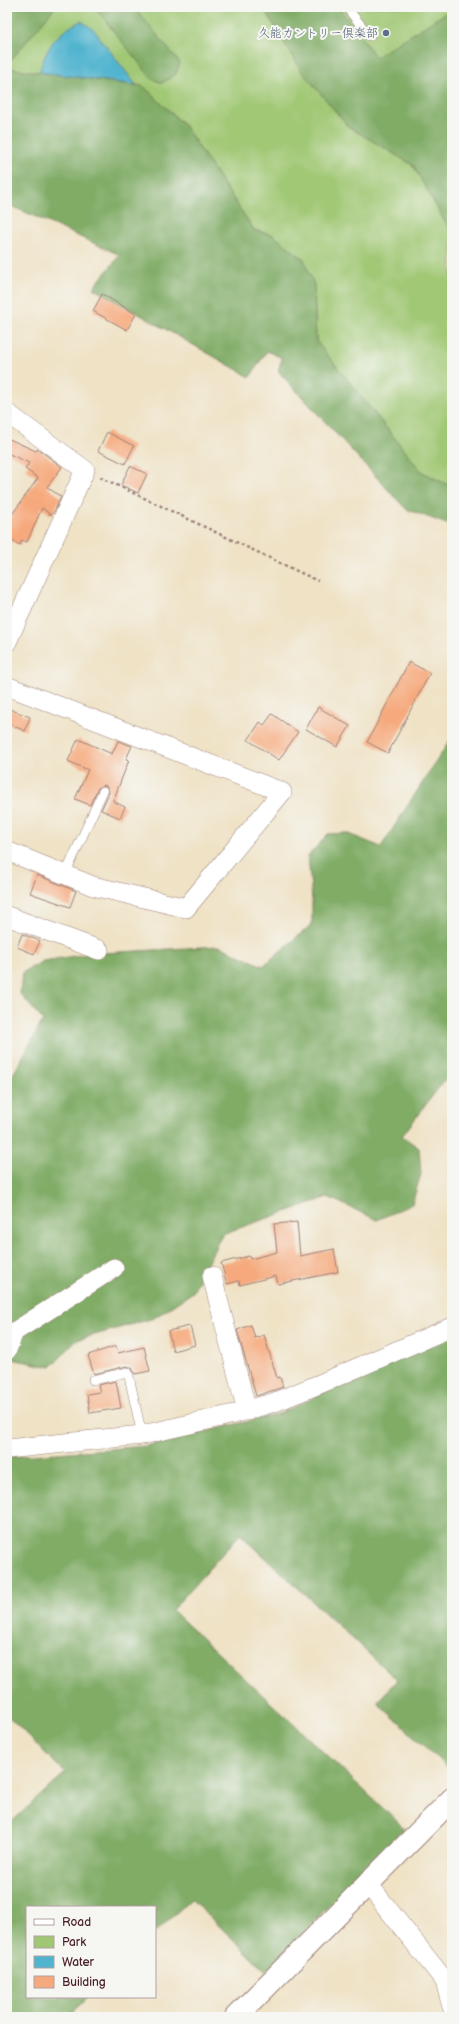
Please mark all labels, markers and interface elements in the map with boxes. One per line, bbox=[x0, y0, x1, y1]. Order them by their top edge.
place label: 久能カントリー倶楽部 bbox=[258, 26, 378, 41]
marker: 久能カントリー倶楽部 bbox=[381, 28, 391, 38]
legend bbox=[26, 1906, 156, 1998]
text: Road bbox=[62, 1915, 91, 1930]
text: Park bbox=[62, 1935, 86, 1950]
text: Water bbox=[62, 1955, 94, 1970]
text: Building bbox=[62, 1975, 106, 1990]

